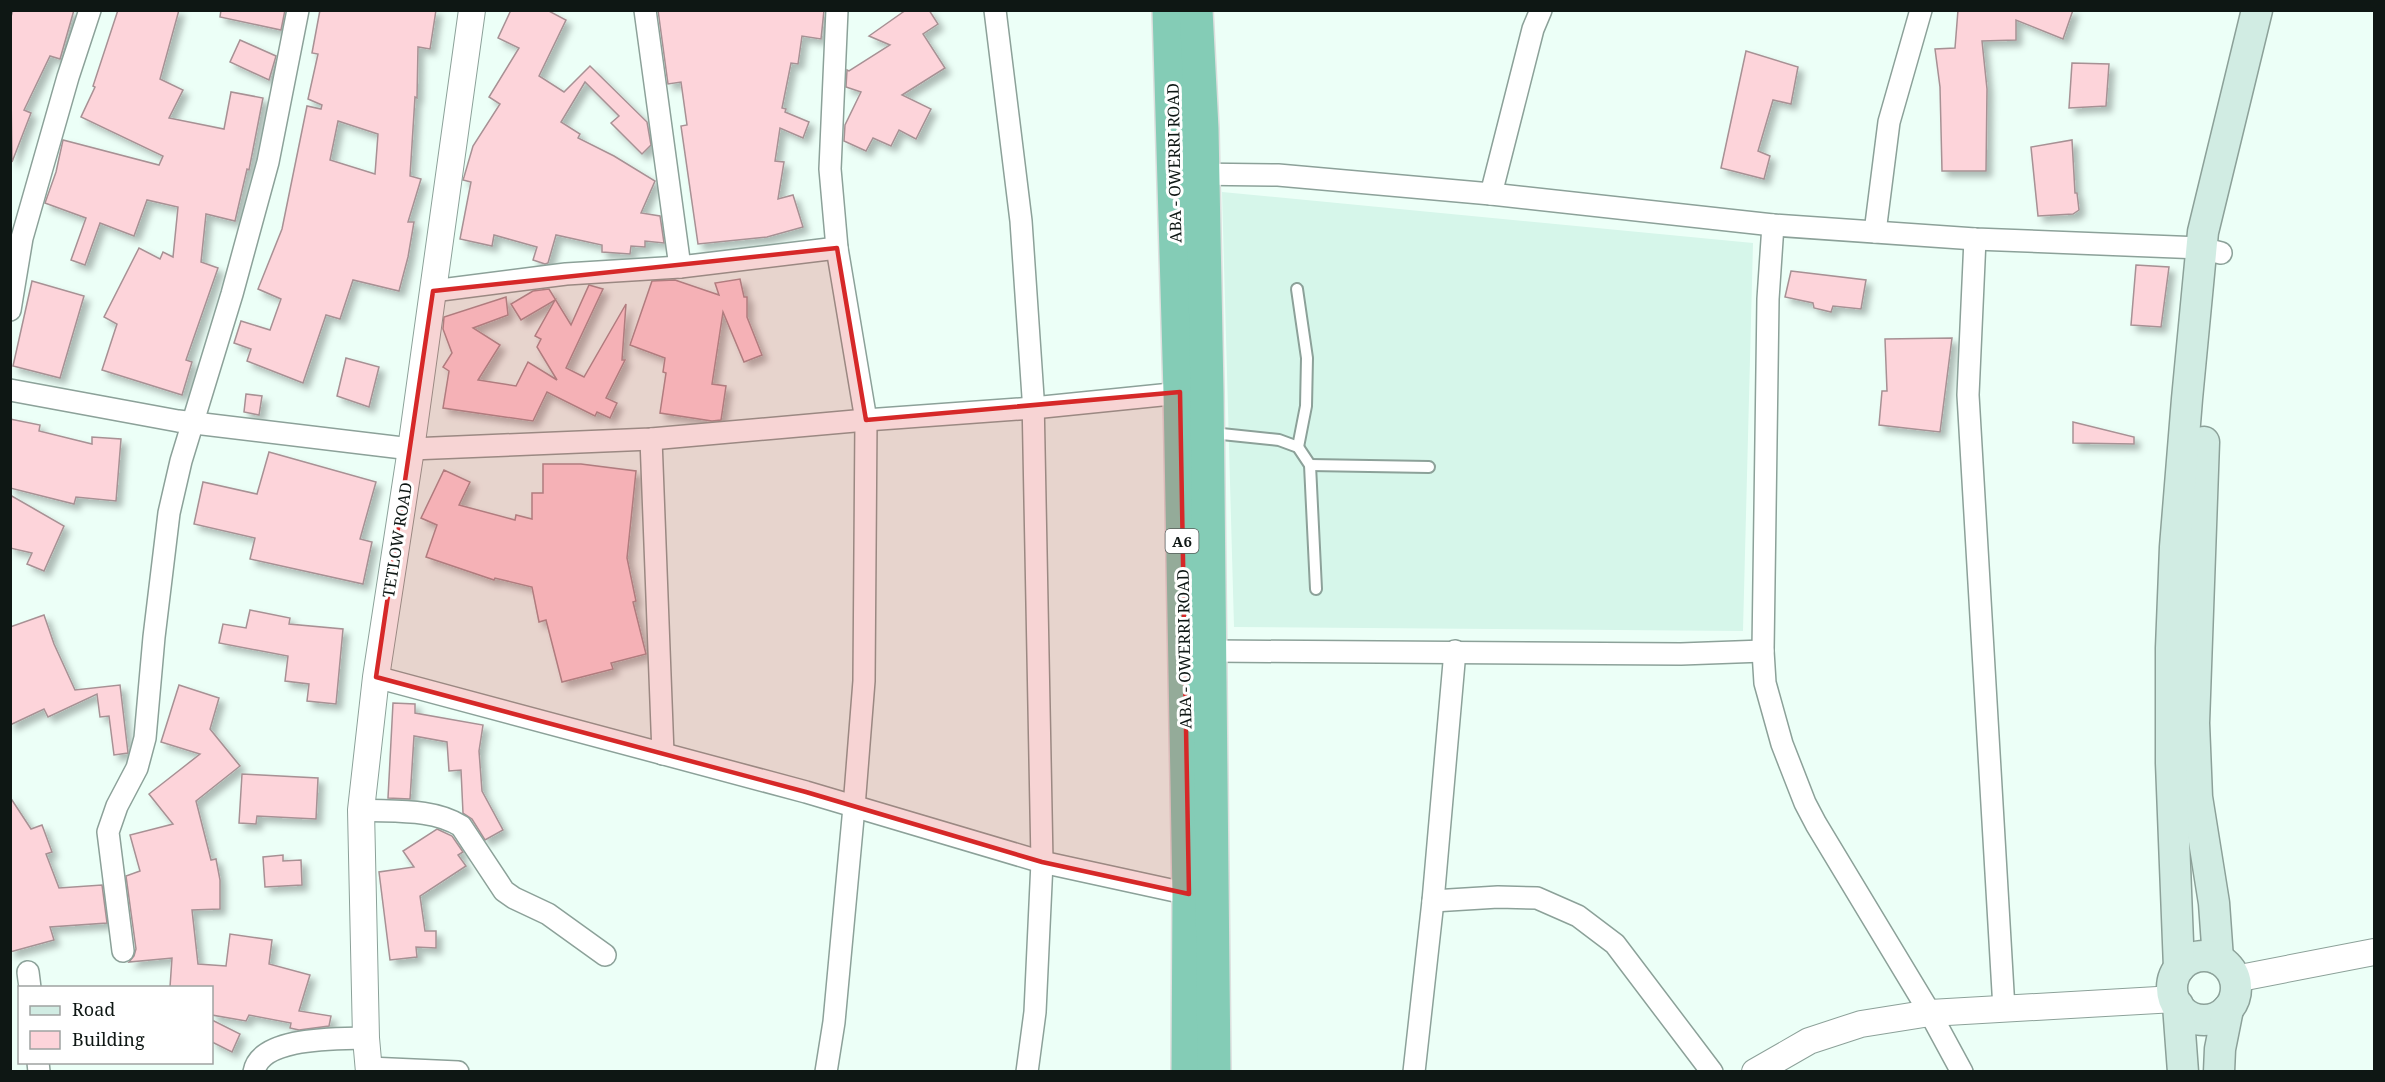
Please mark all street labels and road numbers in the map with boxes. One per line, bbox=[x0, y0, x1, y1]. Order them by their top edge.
street label: ABA - OWERRI ROAD bbox=[1162, 83, 1186, 243]
street label: TETLOW ROAD bbox=[377, 481, 417, 599]
road number: A6 bbox=[1166, 529, 1198, 553]
street label: ABA - OWERRI ROAD bbox=[1172, 569, 1196, 729]

